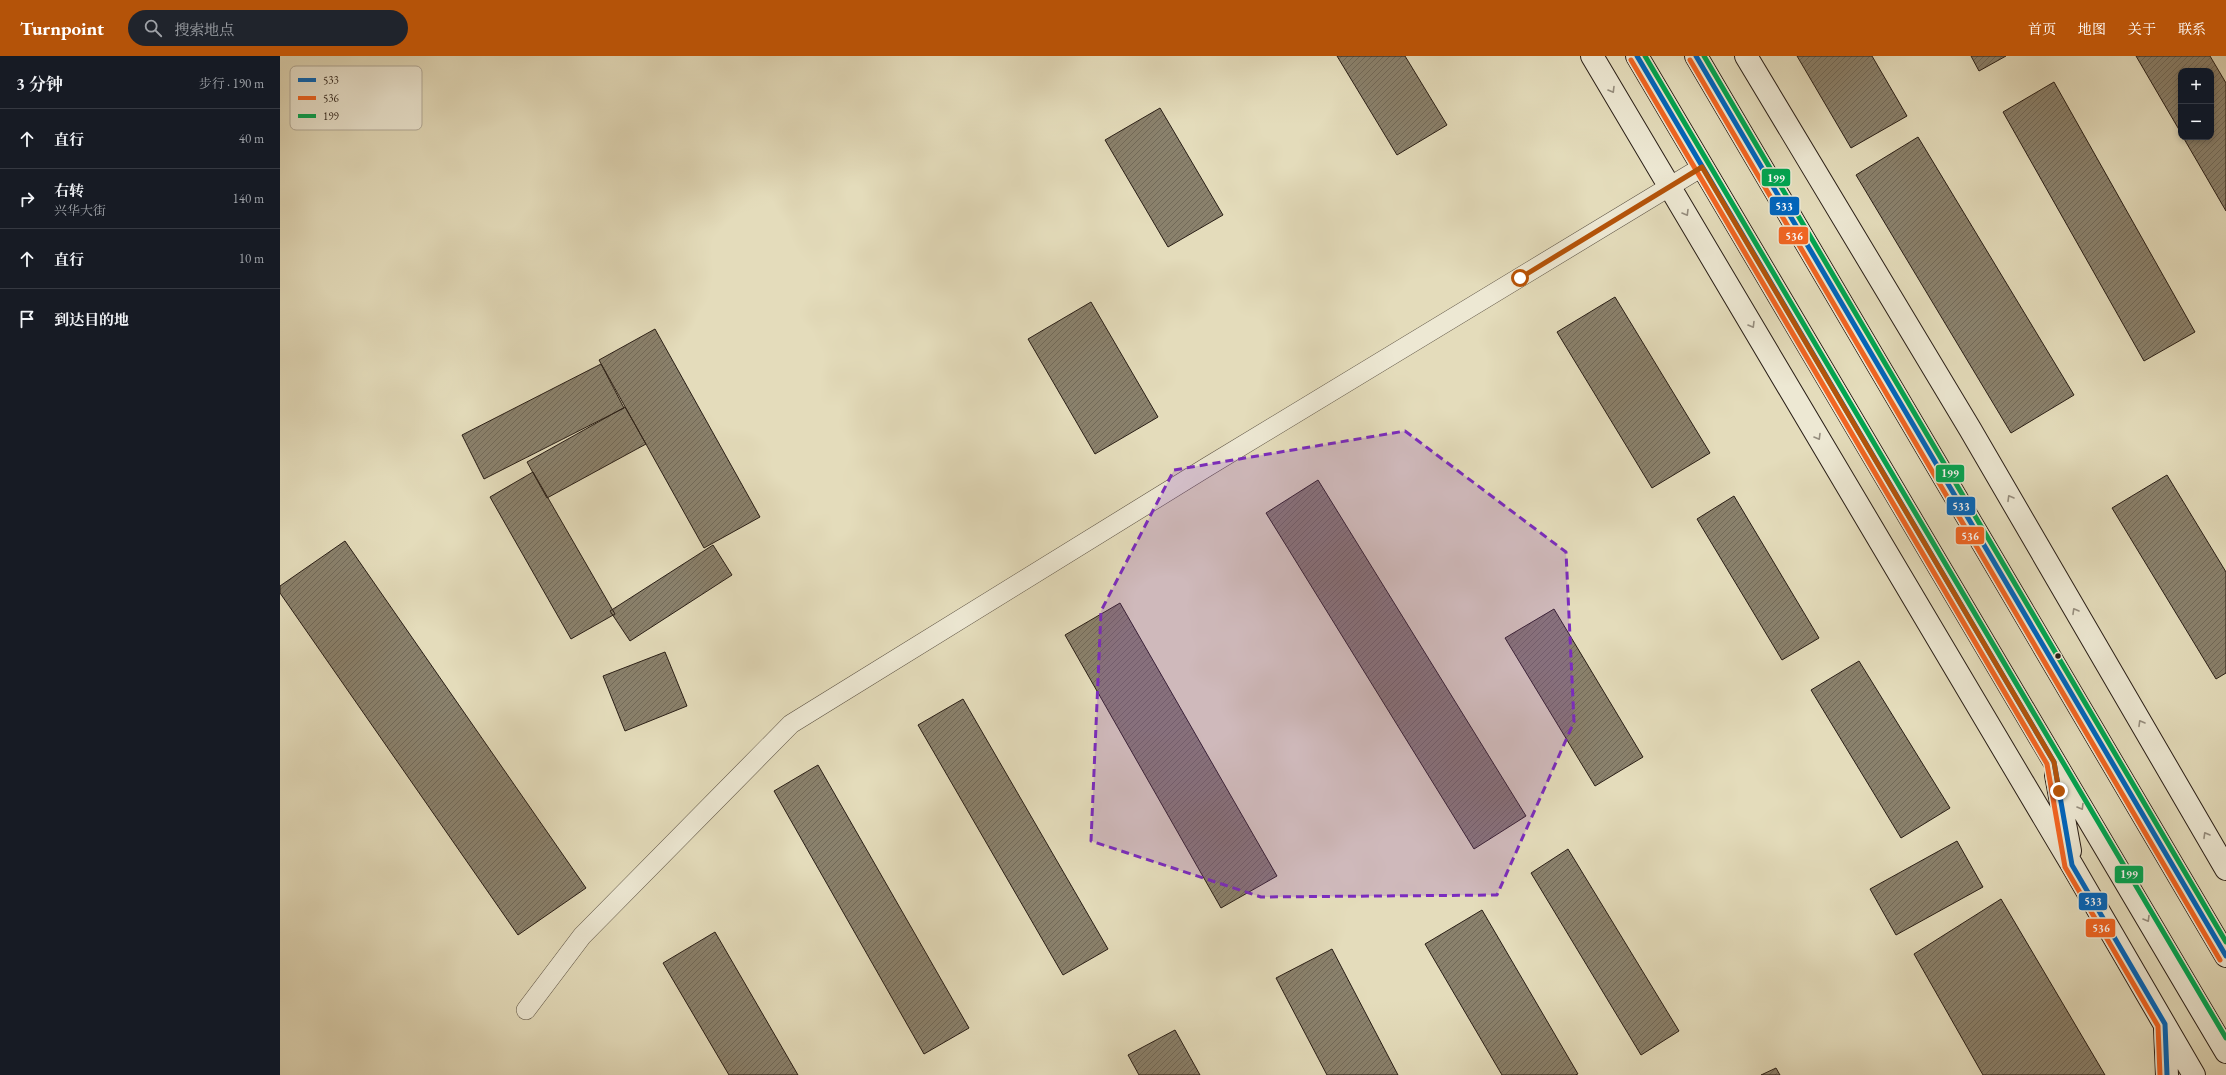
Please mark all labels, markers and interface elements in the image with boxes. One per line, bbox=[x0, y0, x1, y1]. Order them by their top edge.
search box bbox=[128, 10, 408, 46]
text: Turnpoint bbox=[20, 16, 104, 41]
icon: search bbox=[142, 17, 164, 39]
text: 搜索地点 bbox=[174, 20, 234, 39]
text: 首页 bbox=[2028, 20, 2056, 38]
text: 地图 bbox=[2078, 20, 2106, 38]
text: 关于 bbox=[2128, 20, 2156, 38]
text: 联系 bbox=[2178, 20, 2206, 38]
legend bbox=[290, 66, 422, 130]
map controls bbox=[2178, 68, 2214, 140]
button: + bbox=[2178, 68, 2214, 104]
text: 3 分钟 bbox=[16, 73, 63, 95]
text: 533 bbox=[323, 73, 339, 87]
text: 步行 · 190 m bbox=[199, 75, 264, 92]
one-way arrow bbox=[1608, 86, 1615, 93]
text: 536 bbox=[323, 91, 340, 105]
button: − bbox=[2178, 104, 2214, 140]
text: 199 bbox=[323, 109, 340, 123]
icon: ahead bbox=[16, 128, 38, 150]
text: 直行 bbox=[54, 130, 84, 149]
text: 40 m bbox=[239, 130, 264, 147]
line badge: 199 bbox=[1761, 168, 1791, 187]
text: 199 bbox=[1767, 171, 1785, 185]
text: 右转 bbox=[54, 181, 84, 200]
icon: right bbox=[16, 188, 38, 210]
text: 140 m bbox=[233, 190, 264, 207]
line badge: 533 bbox=[1769, 196, 1800, 216]
text: 533 bbox=[1775, 199, 1793, 213]
text: 兴华大街 bbox=[54, 202, 106, 219]
one-way arrow bbox=[1681, 209, 1688, 217]
line badge: 536 bbox=[1778, 226, 1809, 245]
text: 536 bbox=[1785, 229, 1803, 243]
icon: ahead bbox=[16, 248, 38, 270]
text: 直行 bbox=[54, 250, 84, 269]
text: 10 m bbox=[239, 250, 264, 267]
route start bbox=[1511, 269, 1529, 287]
icon: arrive bbox=[16, 308, 38, 330]
text: 到达目的地 bbox=[54, 310, 129, 329]
one-way arrow bbox=[1747, 321, 1754, 328]
one-way arrow bbox=[1814, 433, 1821, 440]
line badge: 199 bbox=[1935, 464, 1965, 483]
text: 199 bbox=[1941, 466, 1959, 480]
one-way arrow bbox=[2008, 495, 2015, 502]
line badge: 533 bbox=[1946, 496, 1976, 516]
text: 533 bbox=[1952, 499, 1970, 513]
line badge: 536 bbox=[1955, 526, 1985, 545]
text: 536 bbox=[1961, 529, 1979, 543]
one-way arrow bbox=[2073, 608, 2080, 615]
unlabelled marker bbox=[2053, 651, 2063, 661]
one-way arrow bbox=[2138, 720, 2145, 727]
route end bbox=[2050, 782, 2068, 800]
one-way arrow bbox=[2076, 803, 2083, 810]
one-way arrow bbox=[2204, 832, 2211, 839]
line badge: 199 bbox=[2114, 865, 2144, 884]
text: 199 bbox=[2120, 867, 2138, 881]
line badge: 533 bbox=[2078, 892, 2108, 911]
text: 533 bbox=[2084, 894, 2102, 908]
one-way arrow bbox=[2143, 915, 2150, 922]
line badge: 536 bbox=[2085, 918, 2116, 938]
text: 536 bbox=[2092, 921, 2110, 935]

